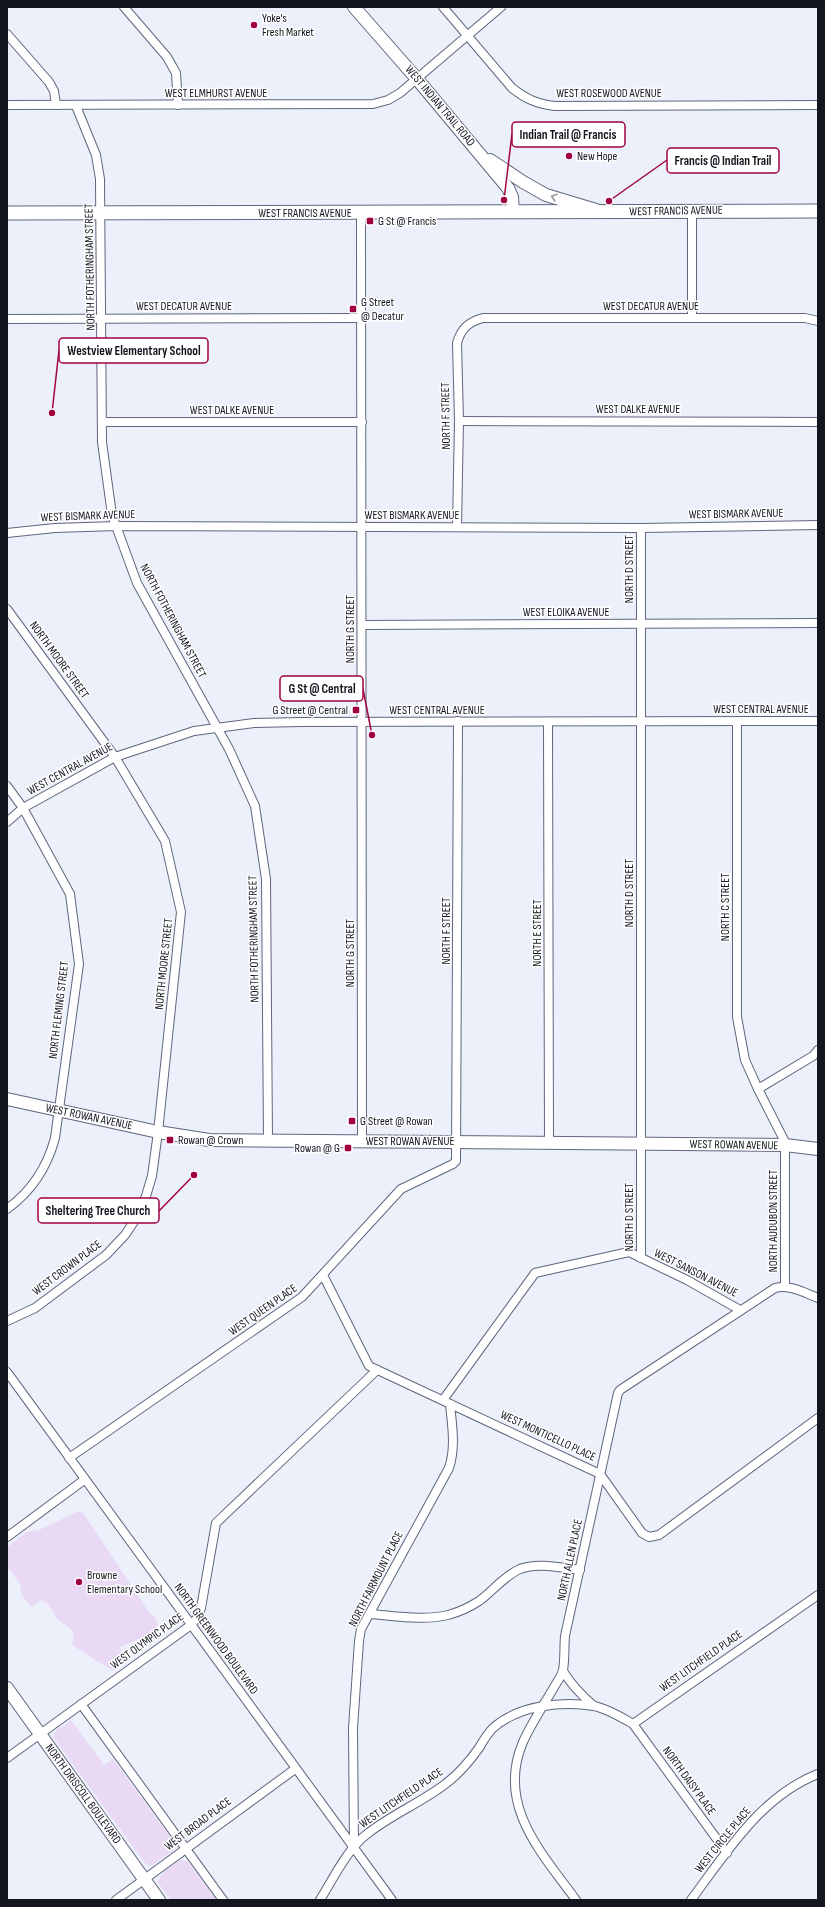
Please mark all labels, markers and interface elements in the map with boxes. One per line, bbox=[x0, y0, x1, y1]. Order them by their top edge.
place label: Yoke's Fresh Market bbox=[262, 11, 314, 40]
marker: Yoke's Fresh Market bbox=[249, 20, 259, 30]
street label: WEST INDIAN TRAIL ROAD bbox=[402, 62, 478, 150]
street label: WEST ELMHURST AVENUE bbox=[165, 86, 267, 101]
street label: WEST ROSEWOOD AVENUE bbox=[556, 86, 662, 101]
callout: Indian Trail @ Francis bbox=[512, 122, 625, 147]
text: Indian Trail @ Francis bbox=[520, 127, 616, 143]
callout: Francis @ Indian Trail bbox=[667, 148, 779, 173]
place label: New Hope bbox=[577, 149, 618, 164]
marker: New Hope bbox=[564, 151, 574, 161]
text: Francis @ Indian Trail bbox=[675, 153, 772, 169]
one-way arrow bbox=[550, 193, 557, 202]
street label: NORTH FOTHERINGHAM STREET bbox=[81, 203, 99, 331]
street label: WEST FRANCIS AVENUE bbox=[629, 203, 723, 219]
street label: WEST FRANCIS AVENUE bbox=[258, 206, 352, 221]
place label: G St @ Francis bbox=[378, 214, 436, 229]
marker: G St @ Francis bbox=[365, 216, 375, 226]
place label: G Street @ Decatur bbox=[361, 295, 405, 324]
street label: WEST DECATUR AVENUE bbox=[136, 299, 232, 314]
street label: WEST DECATUR AVENUE bbox=[603, 299, 699, 314]
marker: G Street @ Decatur bbox=[348, 304, 358, 314]
callout: Westview Elementary School bbox=[59, 338, 208, 363]
text: Westview Elementary School bbox=[67, 343, 201, 359]
street label: NORTH F STREET bbox=[438, 382, 454, 450]
street label: WEST DALKE AVENUE bbox=[596, 402, 680, 417]
street label: WEST DALKE AVENUE bbox=[190, 403, 274, 418]
street label: WEST BISMARK AVENUE bbox=[688, 506, 784, 522]
street label: WEST BISMARK AVENUE bbox=[40, 507, 136, 525]
street label: WEST BISMARK AVENUE bbox=[365, 508, 459, 523]
street label: NORTH D STREET bbox=[622, 535, 637, 603]
street label: NORTH FOTHERINGHAM STREET bbox=[137, 561, 210, 681]
street label: NORTH G STREET bbox=[343, 595, 358, 663]
street label: WEST ELOIKA AVENUE bbox=[523, 605, 609, 620]
street label: NORTH MOORE STREET bbox=[26, 618, 92, 702]
callout: G St @ Central bbox=[280, 676, 363, 701]
text: G St @ Central bbox=[288, 681, 356, 697]
street label: WEST CENTRAL AVENUE bbox=[713, 702, 809, 717]
place label: G Street @ Central bbox=[272, 703, 348, 718]
street label: WEST CENTRAL AVENUE bbox=[389, 703, 485, 718]
marker: G Street @ Central bbox=[351, 705, 361, 715]
street label: WEST CENTRAL AVENUE bbox=[25, 739, 115, 799]
street label: NORTH D STREET bbox=[622, 859, 637, 927]
street label: NORTH C STREET bbox=[718, 873, 733, 941]
street label: NORTH FOTHERINGHAM STREET bbox=[245, 875, 263, 1003]
street label: NORTH F STREET bbox=[439, 897, 454, 965]
street label: NORTH E STREET bbox=[530, 899, 545, 967]
street label: NORTH MOORE STREET bbox=[152, 917, 176, 1010]
street label: NORTH G STREET bbox=[343, 919, 358, 987]
street label: NORTH FLEMING STREET bbox=[46, 960, 72, 1060]
street label: WEST ROWAN AVENUE bbox=[44, 1100, 134, 1134]
place label: G Street @ Rowan bbox=[360, 1114, 433, 1129]
marker: G Street @ Rowan bbox=[347, 1116, 357, 1126]
place label: Rowan @ Crown bbox=[178, 1133, 243, 1148]
street label: WEST ROWAN AVENUE bbox=[366, 1134, 454, 1149]
marker: Rowan @ Crown bbox=[165, 1135, 175, 1145]
street label: WEST ROWAN AVENUE bbox=[690, 1137, 779, 1153]
place label: Rowan @ G bbox=[295, 1141, 340, 1156]
marker: Rowan @ G bbox=[343, 1143, 353, 1153]
street label: NORTH AUDUBON STREET bbox=[766, 1170, 781, 1272]
street label: NORTH D STREET bbox=[622, 1183, 637, 1251]
callout: Sheltering Tree Church bbox=[38, 1198, 159, 1223]
text: Sheltering Tree Church bbox=[46, 1203, 151, 1219]
street label: WEST CROWN PLACE bbox=[29, 1237, 105, 1299]
street label: WEST SANSON AVENUE bbox=[652, 1245, 741, 1301]
street label: WEST QUEEN PLACE bbox=[226, 1281, 300, 1339]
street label: WEST MONTICELLO PLACE bbox=[498, 1407, 598, 1465]
street label: NORTH ALLEN PLACE bbox=[554, 1518, 586, 1602]
street label: NORTH FAIRMOUNT PLACE bbox=[345, 1529, 407, 1629]
place label: Browne Elementary School bbox=[87, 1568, 162, 1597]
marker: Browne Elementary School bbox=[74, 1577, 84, 1587]
street label: NORTH GREENWOOD BOULEVARD bbox=[171, 1581, 261, 1697]
street label: WEST OLYMPIC PLACE bbox=[107, 1609, 187, 1673]
street label: WEST LITCHFIELD PLACE bbox=[657, 1627, 745, 1695]
street label: NORTH DRISCOLL BOULEVARD bbox=[42, 1741, 124, 1847]
street label: NORTH DAISY PLACE bbox=[659, 1744, 719, 1818]
street label: WEST LITCHFIELD PLACE bbox=[356, 1764, 446, 1832]
street label: WEST BROAD PLACE bbox=[162, 1794, 234, 1854]
street label: WEST CIRCLE PLACE bbox=[692, 1804, 754, 1876]

